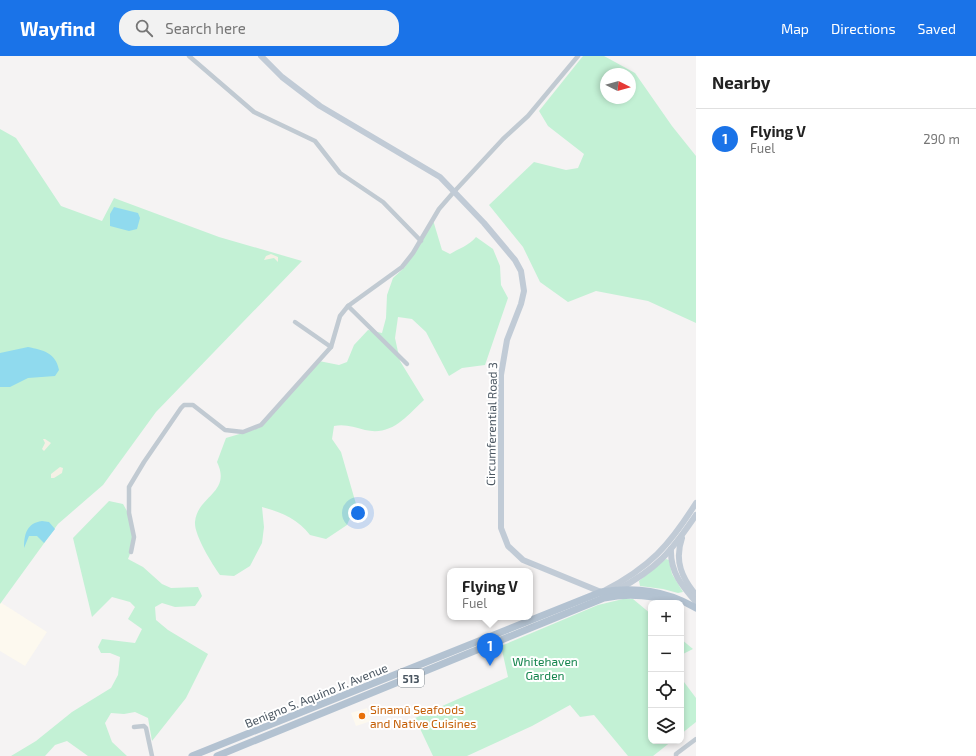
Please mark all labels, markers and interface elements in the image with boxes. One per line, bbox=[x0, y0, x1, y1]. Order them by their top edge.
search box bbox=[119, 10, 399, 46]
text: Wayfind bbox=[20, 17, 95, 40]
icon: search bbox=[133, 17, 155, 39]
text: Search here bbox=[165, 19, 246, 37]
text: Map bbox=[781, 20, 809, 37]
text: Directions bbox=[831, 20, 896, 37]
text: Saved bbox=[918, 20, 956, 37]
north arrow bbox=[600, 68, 636, 104]
text: Nearby bbox=[712, 72, 770, 92]
text: Flying V bbox=[750, 122, 806, 140]
text: 1 bbox=[722, 131, 728, 147]
text: 290 m bbox=[923, 131, 960, 147]
text: Fuel bbox=[750, 140, 775, 156]
street label: Circumferential Road 3 bbox=[483, 362, 499, 486]
your location bbox=[348, 503, 368, 523]
popup bbox=[447, 568, 533, 620]
text: Flying V bbox=[462, 577, 518, 595]
text: Fuel bbox=[462, 595, 487, 611]
map controls bbox=[648, 600, 684, 744]
button: + bbox=[648, 600, 684, 636]
pin: 1 bbox=[477, 633, 503, 666]
button: − bbox=[648, 636, 684, 672]
park label: Whitehaven Garden bbox=[512, 654, 578, 682]
street label: Benigno S. Aquino Jr. Avenue bbox=[243, 660, 389, 730]
road number: 513 bbox=[398, 669, 424, 687]
button: locate bbox=[648, 672, 684, 708]
place label: Sinamû Seafoods and Native Cuisines bbox=[370, 702, 476, 730]
button: layers bbox=[648, 708, 684, 744]
marker: Sinamû Seafoods and Native Cuisines bbox=[357, 711, 367, 721]

